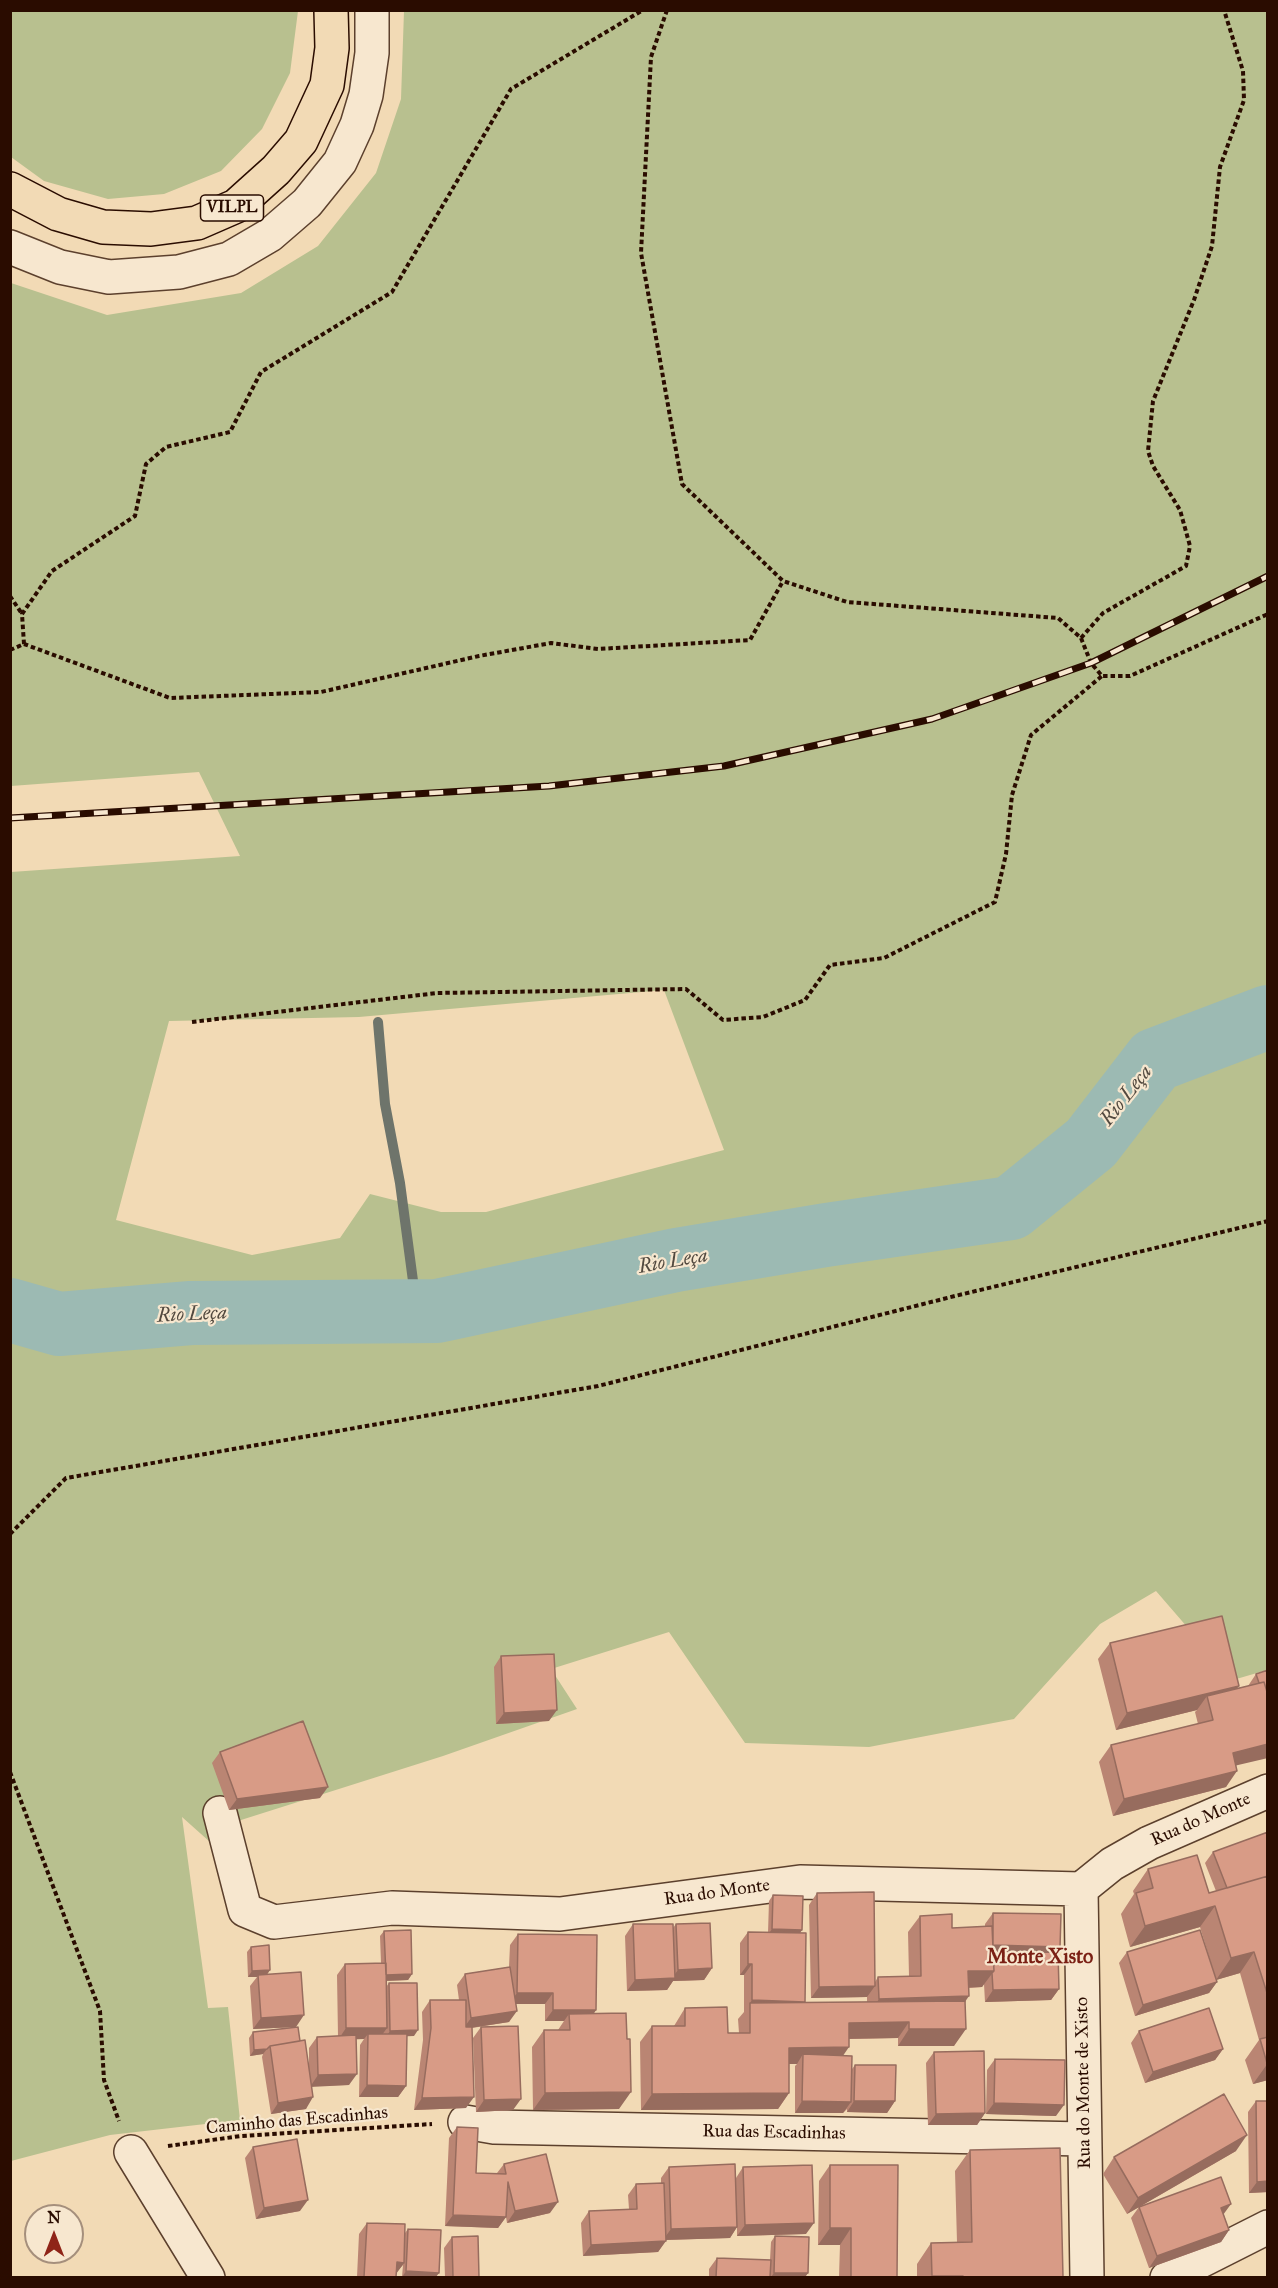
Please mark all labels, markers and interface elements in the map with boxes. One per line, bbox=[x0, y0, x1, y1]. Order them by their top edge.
road number: VILPL bbox=[200, 195, 264, 221]
water label: Rio Leça bbox=[1096, 1061, 1158, 1131]
water label: Rio Leça bbox=[636, 1244, 710, 1280]
water label: Rio Leça bbox=[156, 1301, 228, 1329]
street label: Rua do Monte bbox=[1148, 1788, 1254, 1852]
street label: Rua do Monte bbox=[663, 1875, 771, 1911]
district label: Monte Xisto bbox=[987, 1946, 1093, 1970]
street label: Rua do Monte de Xisto bbox=[1072, 1997, 1096, 2169]
street label: Caminho das Escadinhas bbox=[205, 2102, 389, 2140]
street label: Rua das Escadinhas bbox=[702, 2121, 846, 2145]
north arrow bbox=[24, 2204, 84, 2264]
text: N bbox=[47, 2208, 61, 2227]

